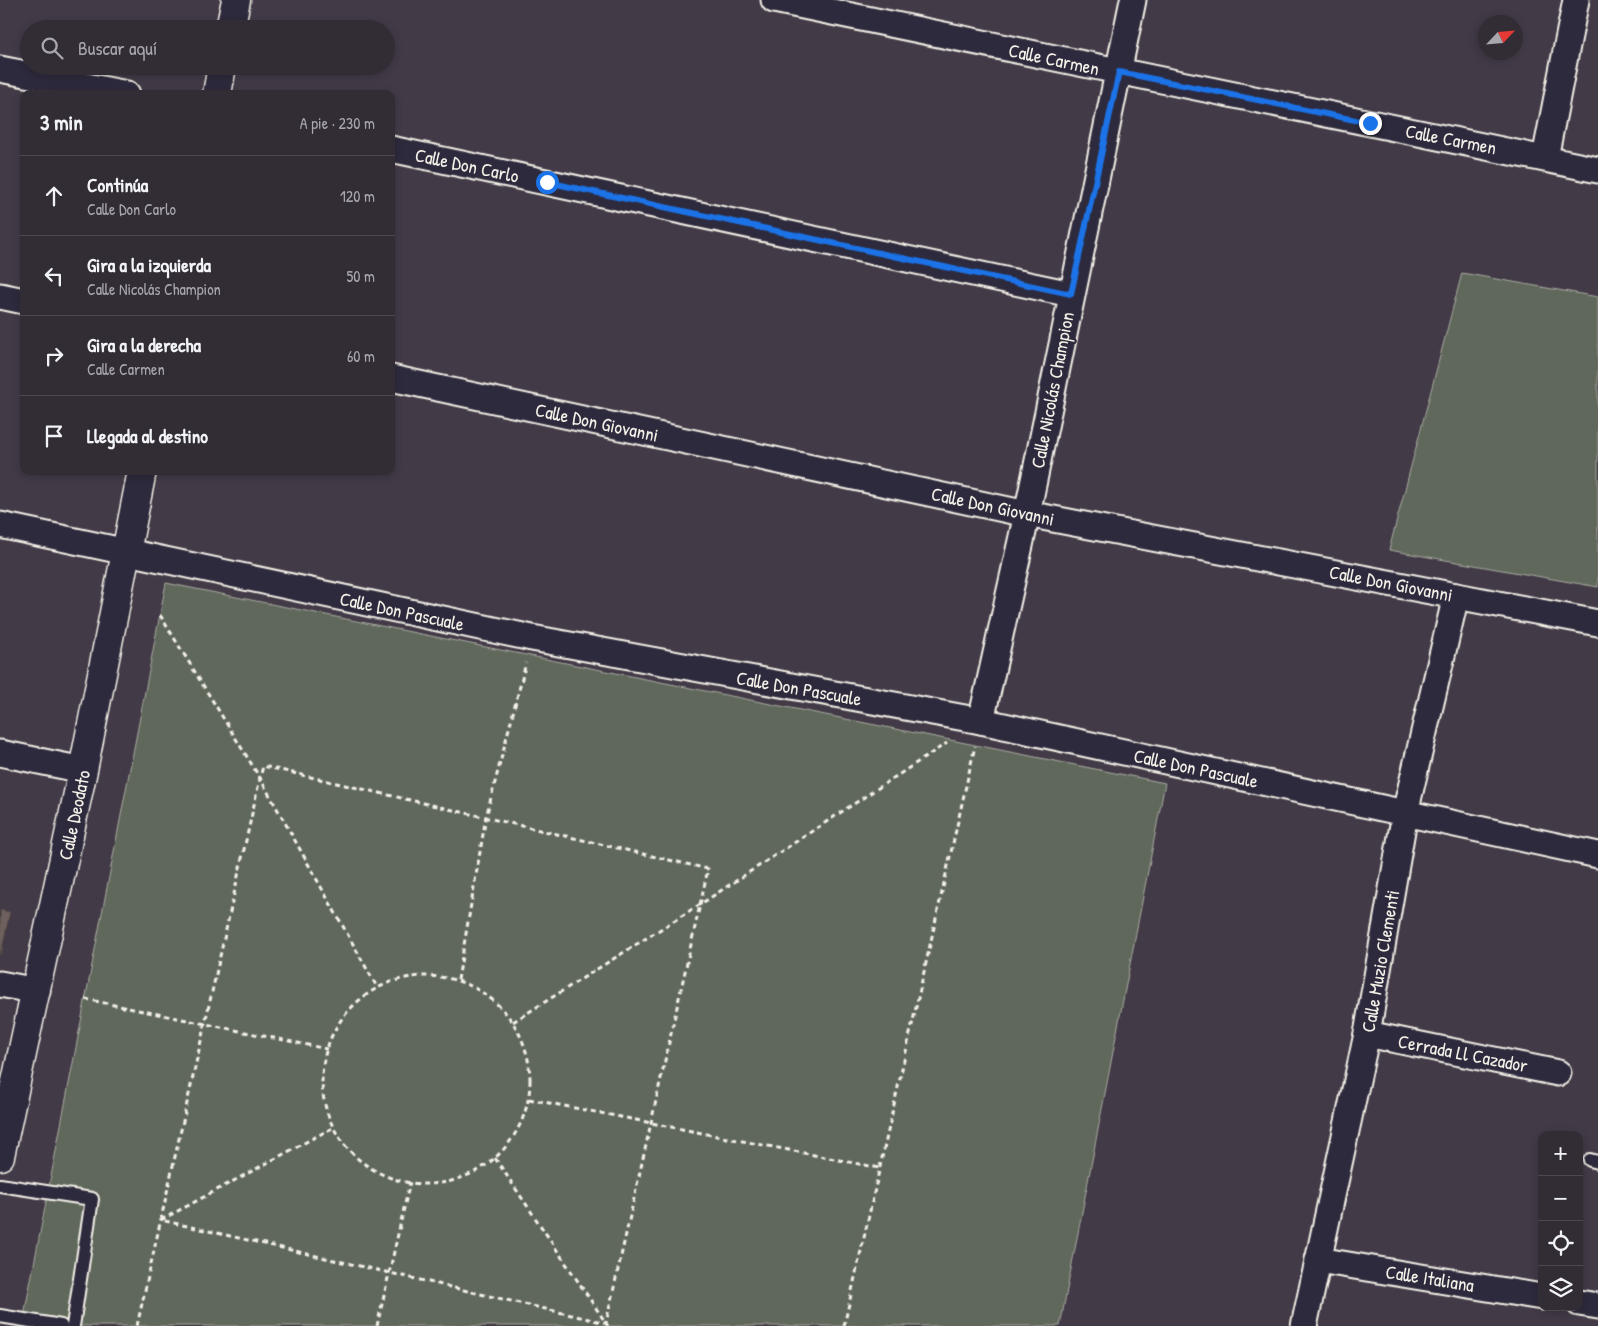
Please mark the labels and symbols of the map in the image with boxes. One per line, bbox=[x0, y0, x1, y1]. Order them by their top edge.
north arrow bbox=[1478, 15, 1523, 60]
street label: Calle Carmen bbox=[1006, 37, 1102, 81]
route end bbox=[1359, 112, 1382, 135]
street label: Calle Carmen bbox=[1403, 117, 1499, 161]
street label: Calle Don Carlo bbox=[413, 141, 522, 189]
route start bbox=[536, 171, 559, 194]
street label: Calle Nicolás Champion bbox=[1024, 309, 1080, 471]
street label: Calle Don Giovanni bbox=[533, 396, 661, 448]
street label: Calle Don Giovanni bbox=[929, 480, 1057, 532]
street label: Calle Don Giovanni bbox=[1327, 558, 1455, 608]
street label: Calle Don Pascuale bbox=[337, 585, 467, 637]
street label: Calle Don Pascuale bbox=[734, 664, 864, 712]
street label: Calle Don Pascuale bbox=[1131, 742, 1261, 794]
street label: Calle Deodato bbox=[52, 767, 96, 862]
street label: Calle Muzio Clementi bbox=[1355, 888, 1405, 1034]
street label: Cerrada Ll Cazador bbox=[1396, 1028, 1531, 1078]
street label: Calle Italiana bbox=[1384, 1258, 1477, 1298]

